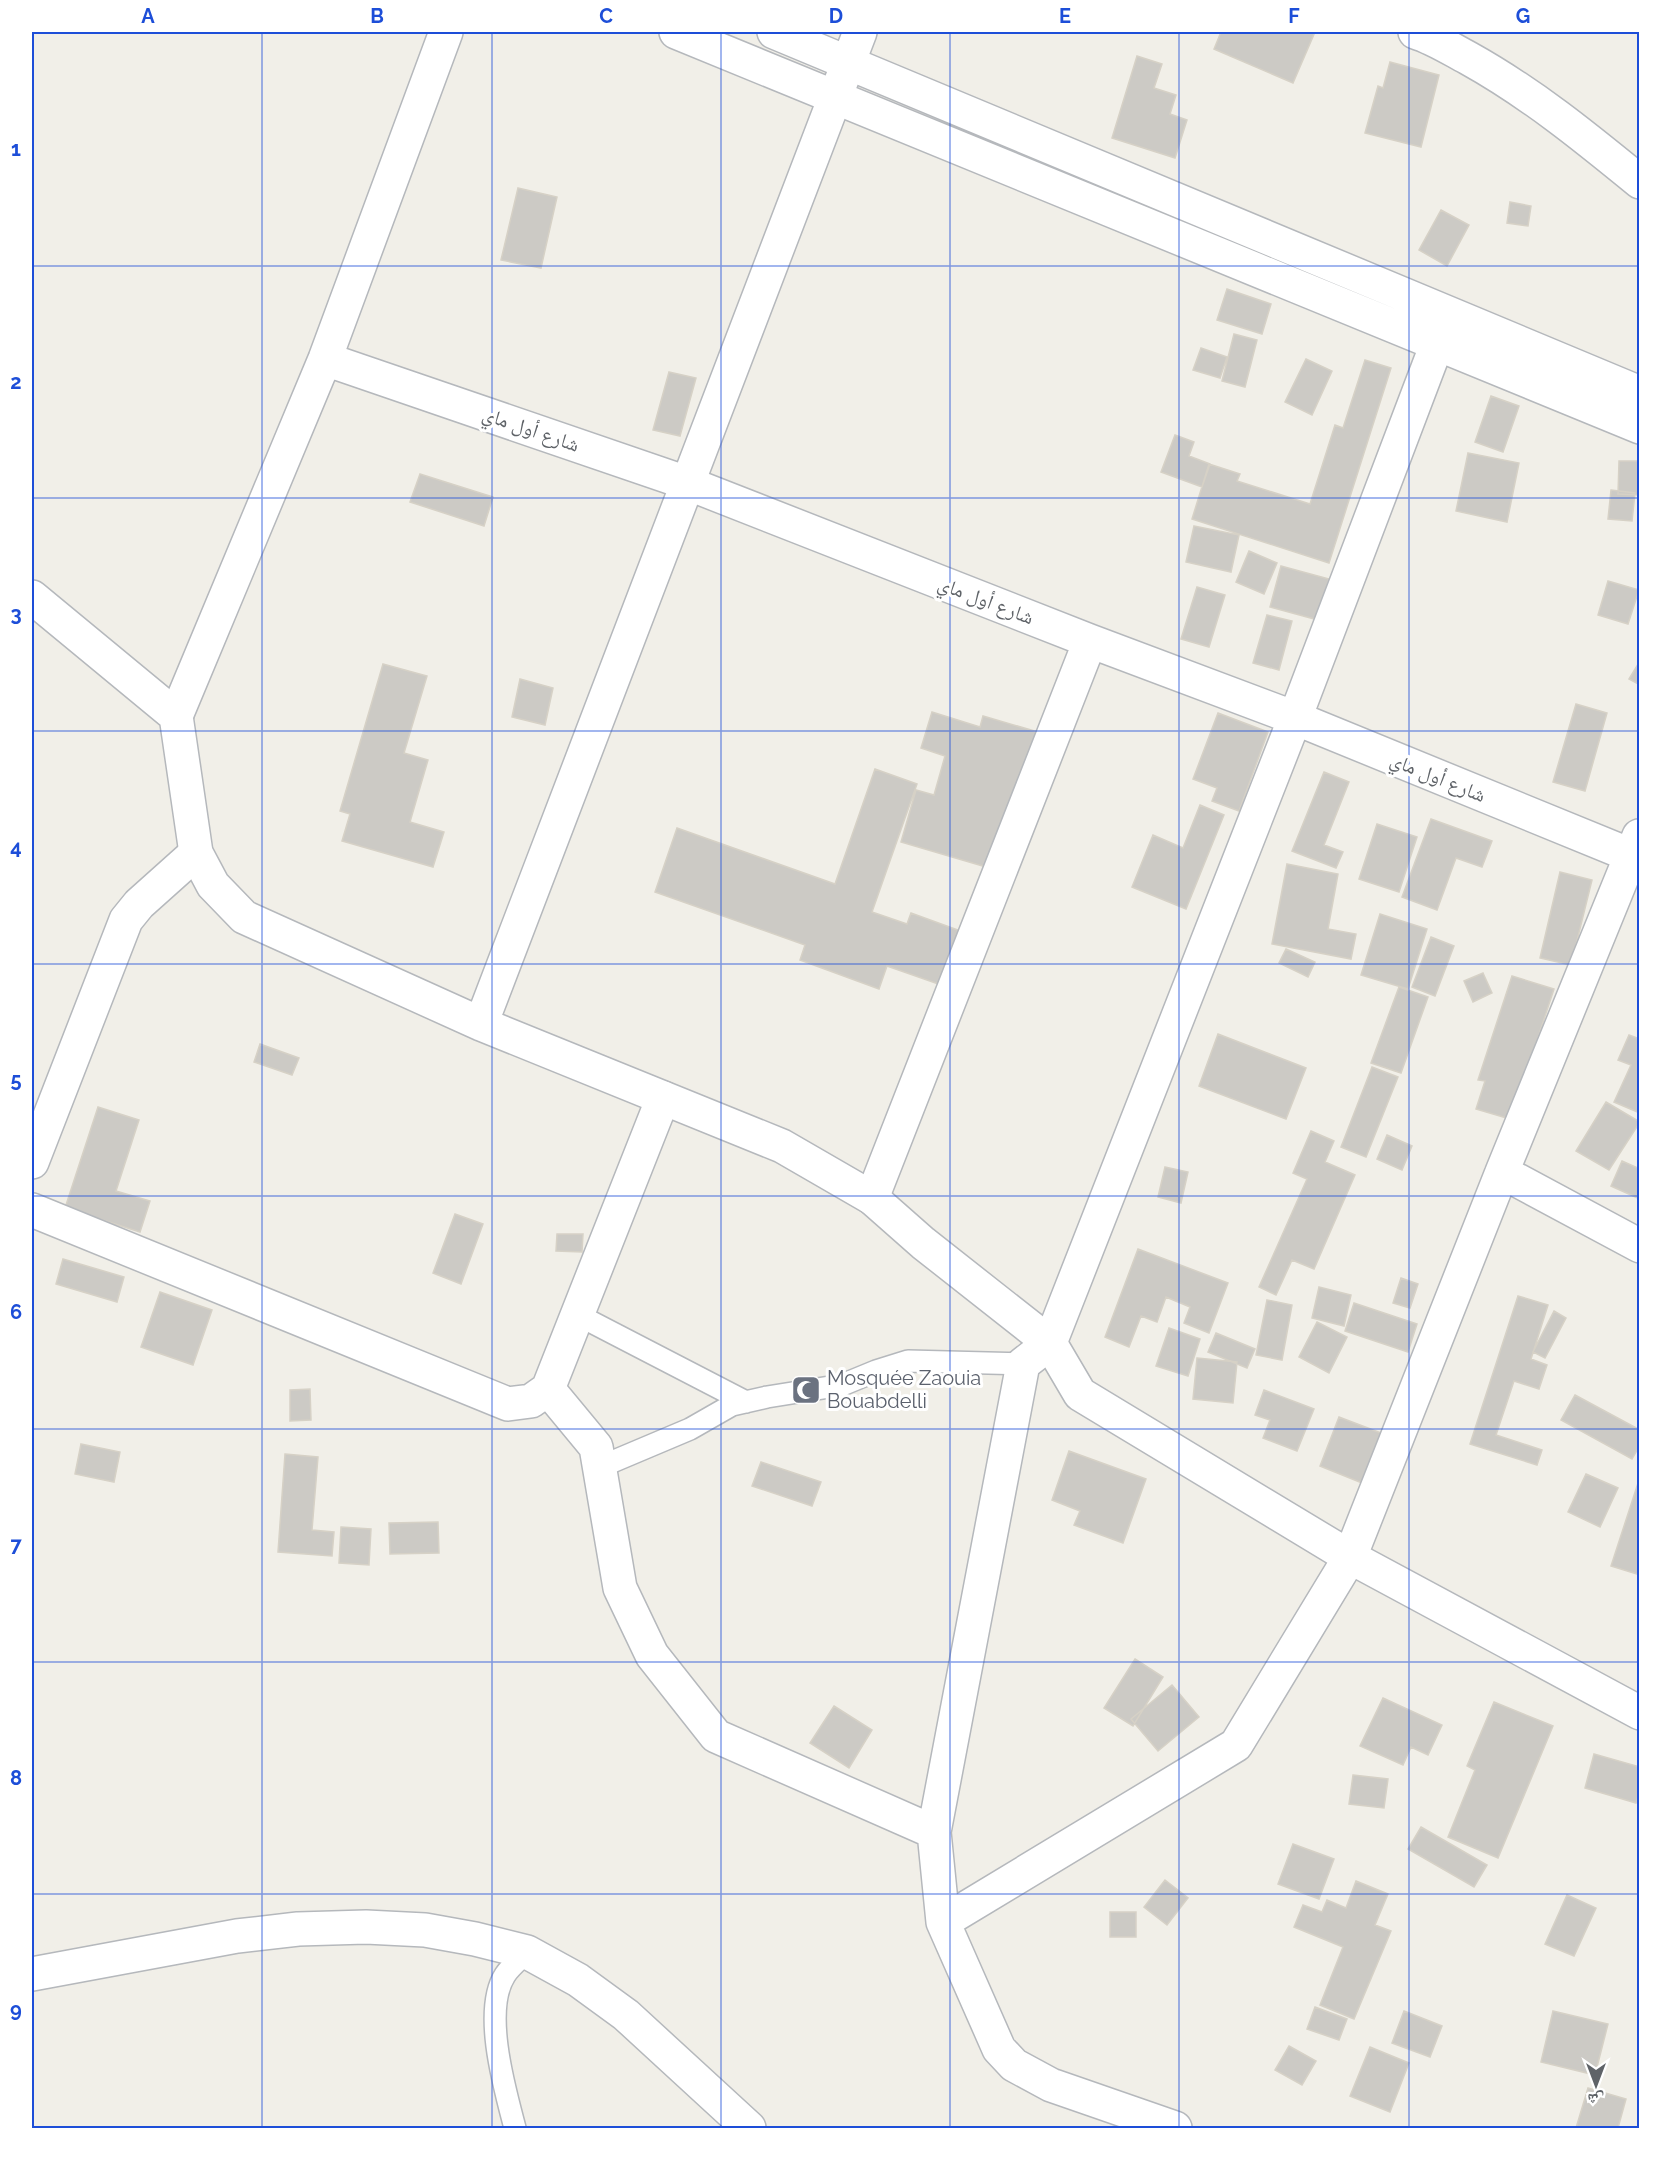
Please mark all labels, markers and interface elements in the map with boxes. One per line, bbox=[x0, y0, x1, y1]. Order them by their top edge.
text: A bbox=[141, 4, 155, 28]
text: B bbox=[370, 4, 384, 28]
text: C bbox=[599, 4, 613, 28]
text: D bbox=[829, 4, 843, 28]
text: E bbox=[1059, 4, 1071, 28]
text: F bbox=[1288, 4, 1300, 28]
text: G bbox=[1516, 4, 1530, 28]
text: 1 bbox=[11, 137, 21, 161]
text: 2 bbox=[10, 370, 22, 394]
street label: شارع أول ماي bbox=[478, 401, 583, 461]
street label: شارع أول ماي bbox=[933, 571, 1037, 633]
text: 3 bbox=[10, 602, 22, 626]
street label: شارع أول ماي bbox=[1385, 747, 1489, 811]
text: 4 bbox=[10, 835, 22, 859]
text: 5 bbox=[10, 1068, 22, 1092]
text: 6 bbox=[10, 1300, 22, 1324]
place label: Mosquée Zaouia Bouabdelli bbox=[827, 1366, 981, 1413]
mosque icon: Mosquée Zaouia Bouabdelli bbox=[790, 1374, 822, 1406]
text: 7 bbox=[10, 1533, 22, 1557]
text: 8 bbox=[10, 1766, 22, 1790]
text: 9 bbox=[10, 1998, 22, 2022]
north arrow bbox=[1566, 2055, 1626, 2115]
text: ش bbox=[1587, 2090, 1604, 2109]

